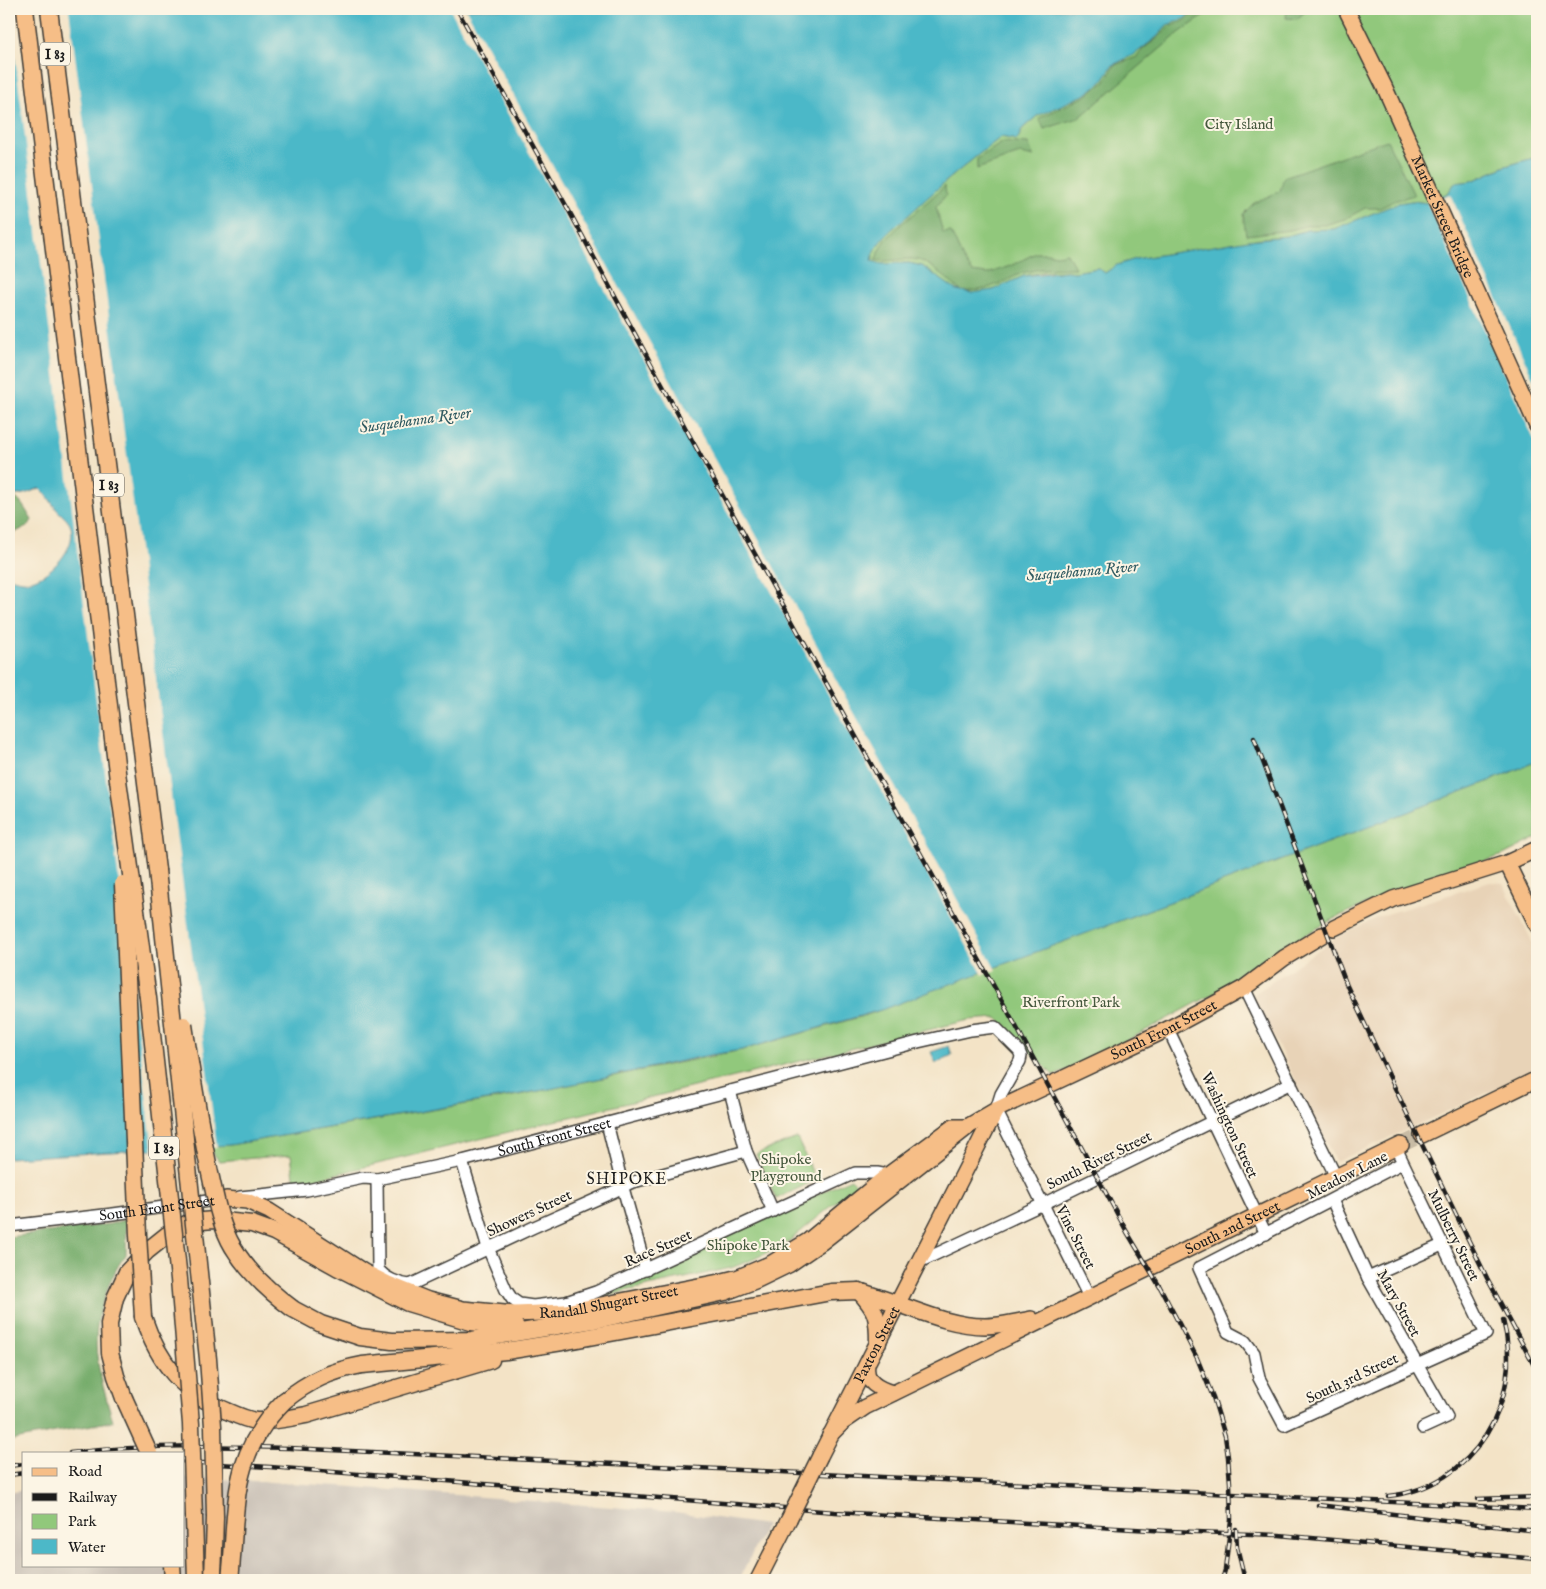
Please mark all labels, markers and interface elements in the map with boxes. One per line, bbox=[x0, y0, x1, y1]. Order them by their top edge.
road number: I 83 bbox=[40, 42, 70, 66]
park label: City Island bbox=[1205, 115, 1274, 134]
street label: Market Street Bridge bbox=[1406, 152, 1478, 281]
water label: Susquehanna River bbox=[358, 403, 474, 439]
road number: I 83 bbox=[94, 474, 124, 496]
water label: Susquehanna River bbox=[1025, 557, 1140, 587]
park label: Riverfront Park bbox=[1022, 993, 1121, 1012]
street label: South Front Street bbox=[1108, 995, 1220, 1065]
street label: Washington Street bbox=[1197, 1069, 1262, 1181]
street label: South Front Street bbox=[496, 1113, 613, 1161]
street label: South River Street bbox=[1044, 1127, 1155, 1194]
road number: I 83 bbox=[149, 1136, 179, 1160]
street label: Meadow Lane bbox=[1304, 1147, 1391, 1204]
park label: Shipoke Playground bbox=[750, 1150, 823, 1186]
district label: SHIPOKE bbox=[587, 1170, 667, 1190]
street label: Showers Street bbox=[484, 1185, 575, 1241]
street label: Mulberry Street bbox=[1423, 1186, 1484, 1284]
street label: South Front Street bbox=[98, 1191, 216, 1226]
street label: South 2nd Street bbox=[1182, 1197, 1283, 1259]
street label: Vine Street bbox=[1051, 1201, 1100, 1272]
street label: Race Street bbox=[622, 1225, 695, 1272]
park label: Shipoke Park bbox=[707, 1236, 790, 1255]
street label: Mary Street bbox=[1372, 1266, 1425, 1340]
street label: Randall Shugart Street bbox=[539, 1281, 680, 1323]
street label: Paxton Street bbox=[850, 1303, 905, 1387]
street label: South 3rd Street bbox=[1303, 1349, 1401, 1408]
legend bbox=[22, 1452, 185, 1566]
text: Road bbox=[68, 1462, 103, 1481]
text: Railway bbox=[68, 1488, 118, 1507]
text: Park bbox=[68, 1512, 98, 1531]
text: Water bbox=[68, 1538, 106, 1557]

